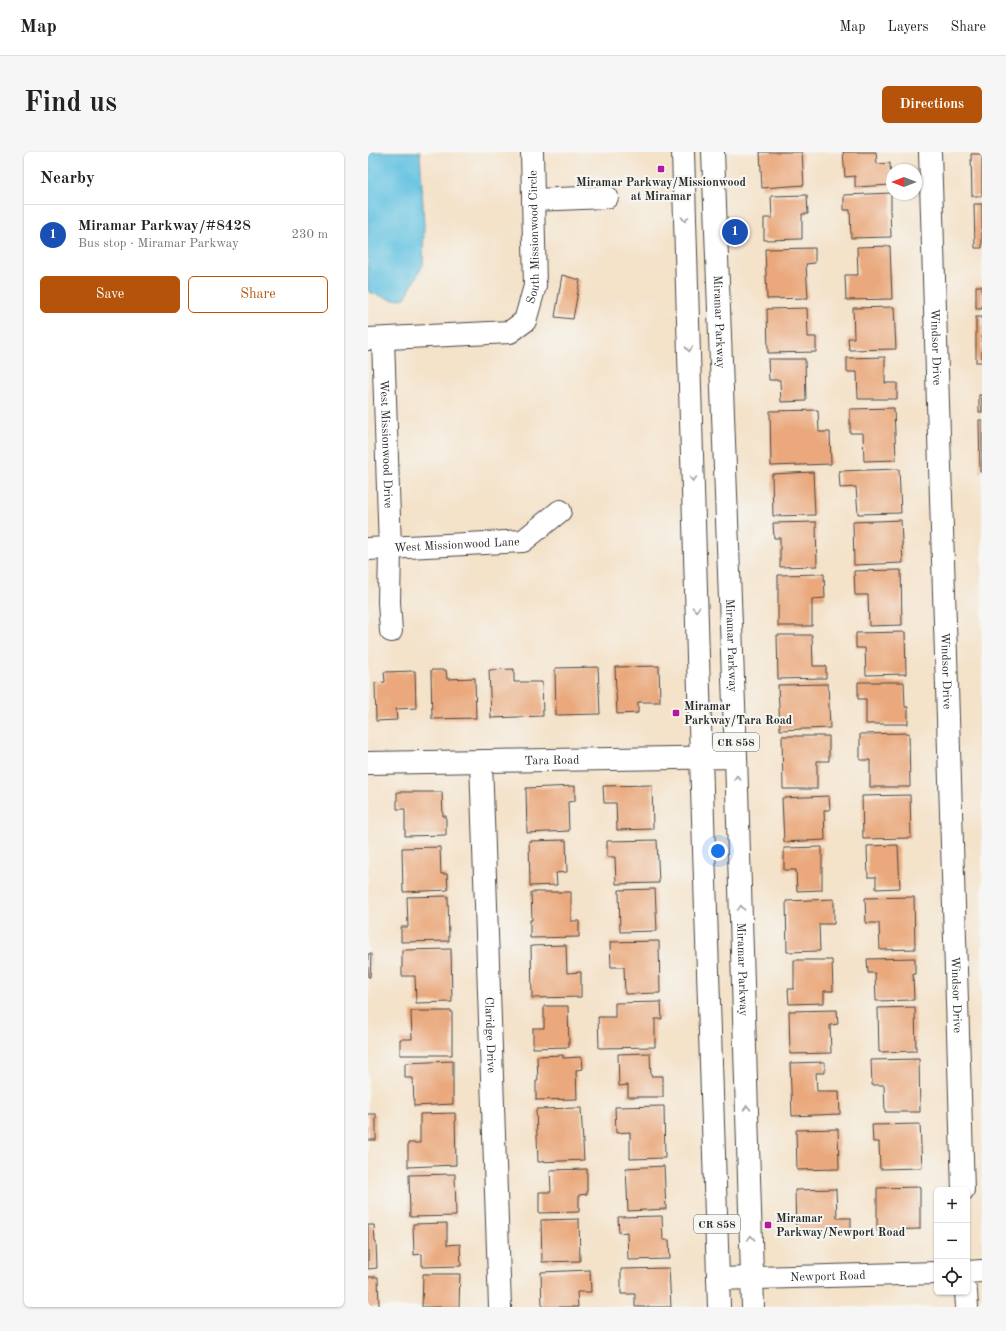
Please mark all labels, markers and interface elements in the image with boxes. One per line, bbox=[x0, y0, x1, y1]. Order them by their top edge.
text: Map bbox=[20, 18, 57, 37]
text: Map bbox=[840, 20, 866, 34]
text: Layers bbox=[888, 20, 929, 34]
text: Share bbox=[951, 20, 986, 34]
button: Directions bbox=[882, 86, 982, 123]
text: Find us bbox=[24, 90, 117, 118]
marker: Miramar Parkway/Missionwood at Miramar bbox=[656, 164, 666, 174]
north arrow bbox=[886, 164, 922, 200]
text: Nearby bbox=[40, 170, 95, 187]
street label: South Missionwood Circle bbox=[525, 170, 542, 305]
place label: Miramar Parkway/Missionwood at Miramar bbox=[576, 177, 747, 203]
one-way arrow bbox=[681, 216, 689, 222]
pin: 1 bbox=[722, 217, 748, 247]
text: Miramar Parkway/#8428 bbox=[78, 219, 251, 234]
text: 1 bbox=[49, 228, 57, 241]
text: 230 m bbox=[291, 228, 328, 241]
text: Bus stop · Miramar Parkway bbox=[78, 237, 239, 250]
street label: Miramar Parkway bbox=[711, 275, 726, 370]
button: Save bbox=[40, 276, 180, 313]
button: Share bbox=[188, 276, 328, 313]
street label: Windsor Drive bbox=[928, 308, 942, 386]
one-way arrow bbox=[685, 346, 693, 352]
street label: West Missionwood Drive bbox=[377, 380, 394, 509]
one-way arrow bbox=[688, 476, 697, 482]
street label: West Missionwood Lane bbox=[394, 536, 520, 555]
street label: Miramar Parkway bbox=[723, 599, 739, 693]
one-way arrow bbox=[692, 606, 701, 612]
street label: Windsor Drive bbox=[938, 632, 953, 710]
place label: Miramar Parkway/Tara Road bbox=[684, 701, 793, 727]
marker: Miramar Parkway/Tara Road bbox=[671, 708, 681, 718]
road number: CR 858 bbox=[713, 733, 759, 751]
street label: Tara Road bbox=[524, 755, 580, 767]
one-way arrow bbox=[733, 775, 741, 781]
your location bbox=[708, 841, 728, 861]
one-way arrow bbox=[737, 905, 745, 911]
street label: Miramar Parkway bbox=[734, 922, 749, 1017]
street label: Windsor Drive bbox=[949, 956, 963, 1034]
street label: Claridge Drive bbox=[482, 997, 497, 1073]
one-way arrow bbox=[743, 1105, 751, 1111]
map controls bbox=[934, 1187, 970, 1295]
button: + bbox=[934, 1187, 970, 1223]
place label: Miramar Parkway/Newport Road bbox=[776, 1213, 906, 1239]
road number: CR 858 bbox=[694, 1215, 740, 1233]
marker: Miramar Parkway/Newport Road bbox=[763, 1220, 773, 1230]
button: − bbox=[934, 1223, 970, 1259]
one-way arrow bbox=[747, 1235, 755, 1241]
button: locate bbox=[934, 1259, 970, 1295]
street label: Newport Road bbox=[790, 1270, 866, 1284]

